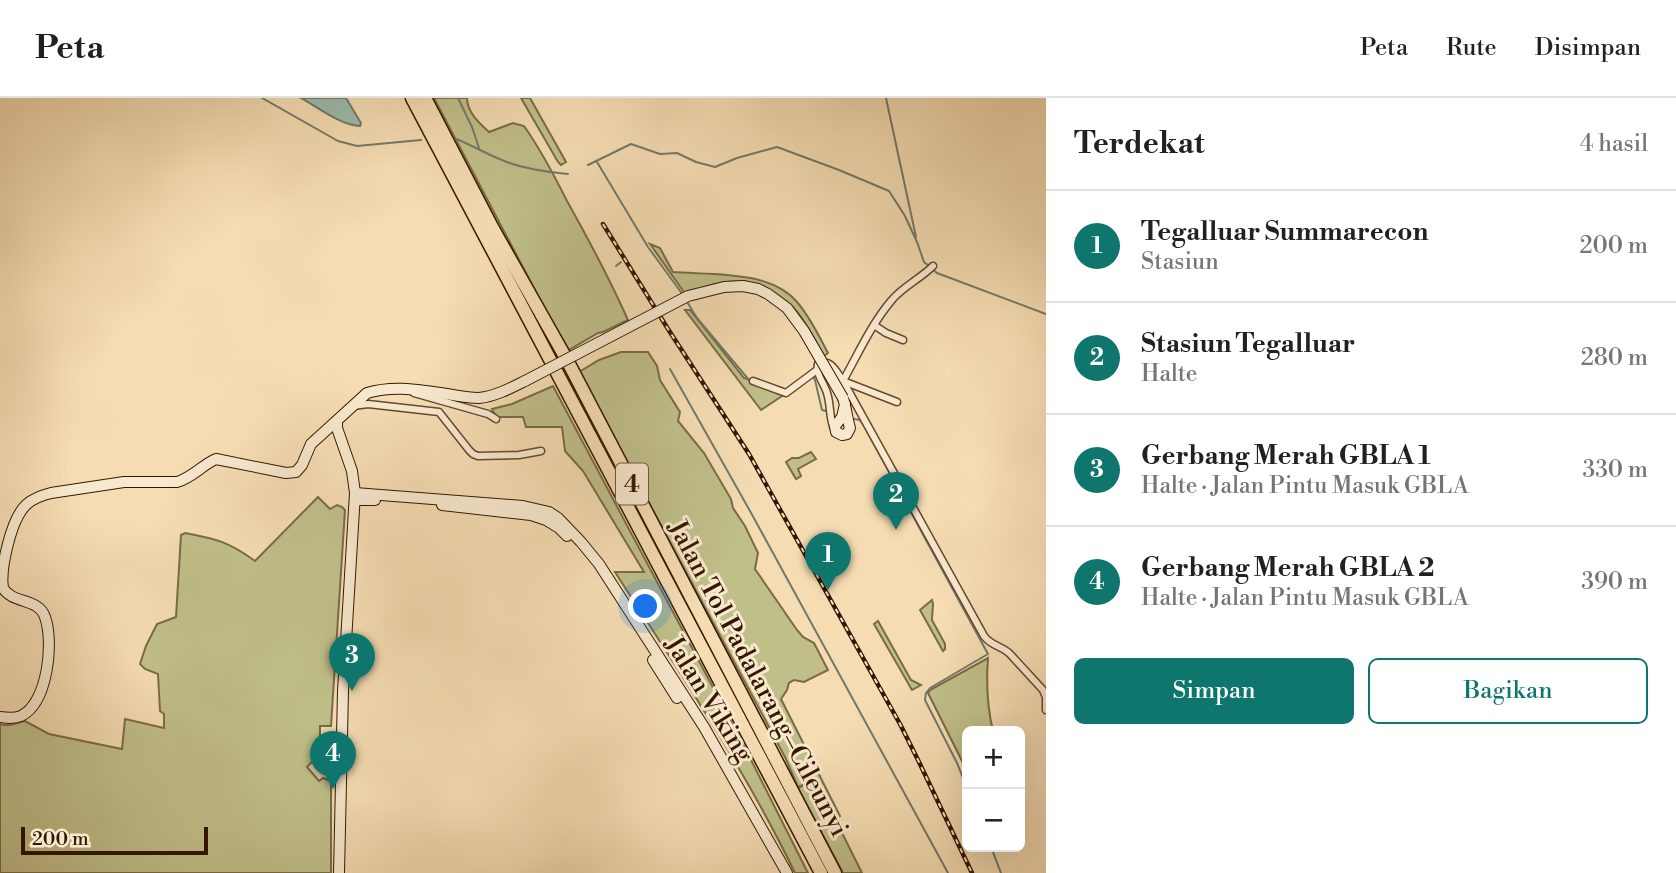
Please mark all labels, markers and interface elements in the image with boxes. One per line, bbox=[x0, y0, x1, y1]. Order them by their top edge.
text: Peta bbox=[35, 28, 104, 69]
text: Peta bbox=[1360, 33, 1408, 63]
text: Rute bbox=[1446, 33, 1497, 63]
text: Disimpan bbox=[1535, 33, 1641, 63]
text: Terdekat bbox=[1074, 125, 1205, 163]
text: 4 hasil bbox=[1580, 130, 1648, 158]
text: Tegalluar Summarecon bbox=[1141, 216, 1429, 248]
text: 1 bbox=[1091, 232, 1103, 260]
text: 200 m bbox=[1580, 232, 1648, 260]
text: Stasiun bbox=[1141, 248, 1219, 276]
text: Stasiun Tegalluar bbox=[1141, 328, 1355, 360]
text: 2 bbox=[1090, 344, 1104, 372]
text: 280 m bbox=[1581, 344, 1648, 372]
text: Halte bbox=[1141, 360, 1197, 388]
text: Gerbang Merah GBLA 1 bbox=[1141, 440, 1431, 472]
text: 3 bbox=[1090, 456, 1104, 484]
text: 330 m bbox=[1582, 456, 1648, 484]
road number: 4 bbox=[616, 464, 648, 505]
pin: 2 bbox=[873, 472, 919, 530]
text: Halte · Jalan Pintu Masuk GBLA bbox=[1141, 472, 1469, 500]
street label: Jalan Tol Padalarang–Cileunyi bbox=[660, 514, 855, 842]
pin: 1 bbox=[805, 532, 851, 590]
text: Gerbang Merah GBLA 2 bbox=[1141, 552, 1434, 584]
text: 4 bbox=[1089, 568, 1105, 596]
text: 390 m bbox=[1581, 568, 1648, 596]
text: Halte · Jalan Pintu Masuk GBLA bbox=[1141, 584, 1469, 612]
your location bbox=[628, 589, 662, 623]
street label: Jalan Viking bbox=[657, 630, 761, 769]
pin: 3 bbox=[329, 633, 375, 691]
button: Simpan bbox=[1074, 658, 1354, 724]
button: Bagikan bbox=[1368, 658, 1648, 724]
map controls bbox=[962, 726, 1025, 852]
button: + bbox=[962, 726, 1025, 789]
pin: 4 bbox=[310, 731, 356, 789]
button: − bbox=[962, 789, 1025, 852]
scale bar bbox=[21, 824, 208, 856]
text: 200 m bbox=[32, 827, 89, 851]

